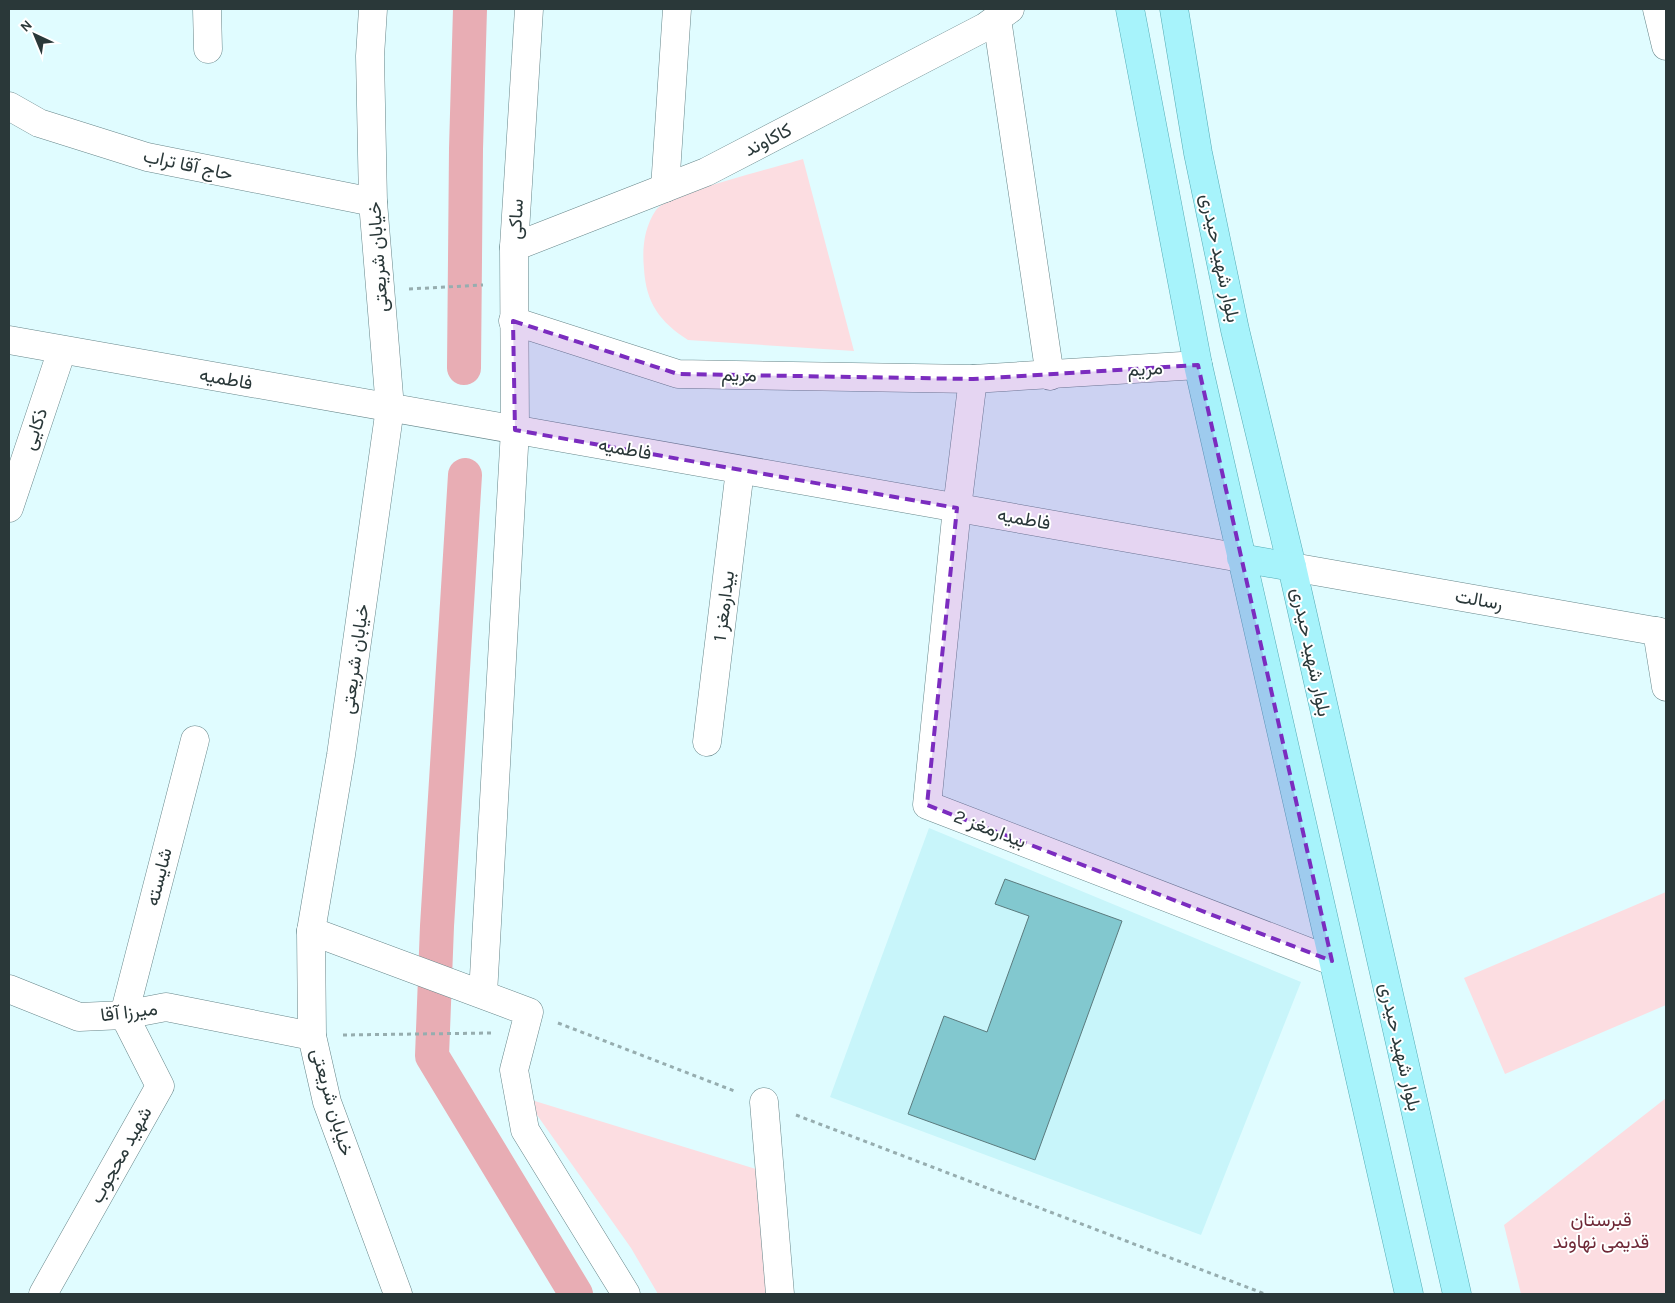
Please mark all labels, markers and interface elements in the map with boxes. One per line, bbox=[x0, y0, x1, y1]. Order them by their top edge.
north arrow bbox=[10, 10, 60, 60]
text: N bbox=[17, 16, 36, 36]
street label: کاکاوند bbox=[740, 119, 796, 161]
street label: حاج آقا تراب bbox=[141, 145, 235, 186]
street label: بلوار شهید حیدری bbox=[1196, 192, 1244, 324]
street label: ساکی bbox=[504, 198, 528, 240]
street label: خیابان شریعتی bbox=[363, 201, 393, 313]
street label: مریم bbox=[1127, 357, 1164, 382]
street label: فاطمیه bbox=[198, 364, 254, 394]
street label: مریم bbox=[721, 364, 757, 387]
street label: ذکایی bbox=[18, 405, 52, 453]
street label: فاطمیه bbox=[597, 434, 653, 464]
street label: فاطمیه bbox=[996, 504, 1052, 534]
street label: بیدارمغز 1 bbox=[709, 569, 739, 643]
street label: رسالت bbox=[1453, 585, 1505, 615]
street label: بلوار شهید حیدری bbox=[1287, 586, 1335, 718]
street label: خیابان شریعتی bbox=[336, 603, 374, 715]
street label: بیدارمغز 2 bbox=[951, 805, 1029, 853]
street label: شایسته bbox=[141, 846, 177, 908]
street label: بلوار شهید حیدری bbox=[1375, 981, 1425, 1113]
street label: میرزا آقا bbox=[99, 998, 159, 1026]
street label: خیابان شریعتی bbox=[306, 1046, 358, 1158]
street label: شهید محجوب bbox=[85, 1103, 157, 1207]
park label: قبرستان قدیمی نهاوند bbox=[1553, 1209, 1649, 1253]

